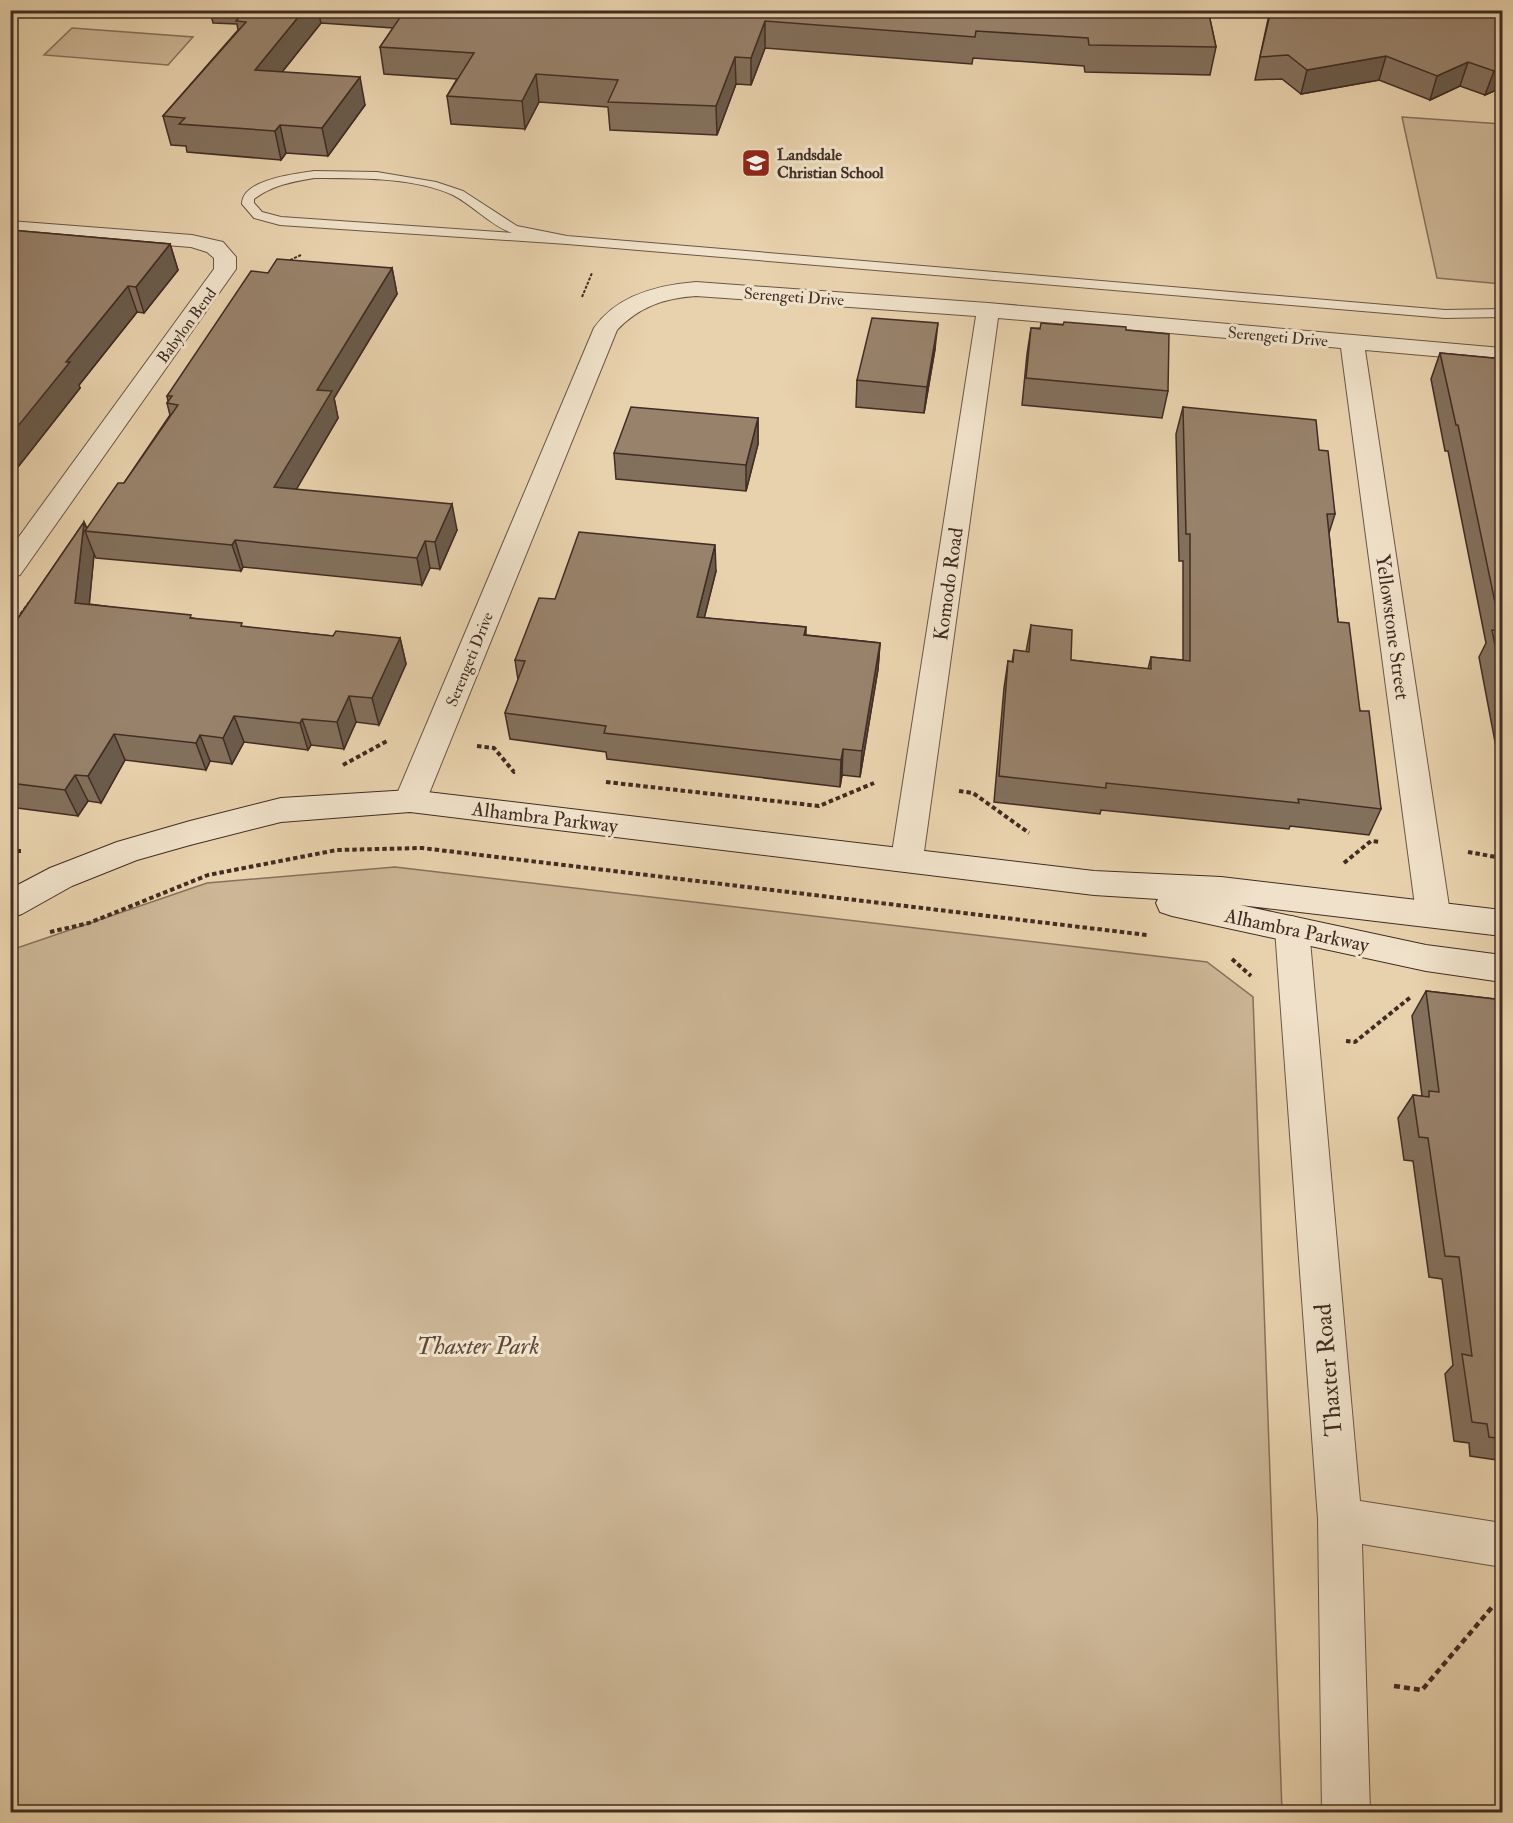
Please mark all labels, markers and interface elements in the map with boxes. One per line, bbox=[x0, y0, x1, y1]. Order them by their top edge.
place label: Landsdale Christian School bbox=[777, 145, 885, 183]
school or university icon: Landsdale Christian School bbox=[740, 147, 772, 179]
street label: Babylon Bend bbox=[153, 284, 221, 367]
street label: Serengeti Drive bbox=[743, 284, 845, 310]
street label: Serengeti Drive bbox=[1227, 323, 1329, 351]
street label: Komodo Road bbox=[928, 526, 969, 642]
street label: Yellowstone Street bbox=[1370, 553, 1415, 702]
street label: Serengeti Drive bbox=[442, 609, 498, 710]
street label: Alhambra Parkway bbox=[470, 796, 621, 839]
street label: Alhambra Parkway bbox=[1221, 903, 1373, 958]
street label: Thaxter Road bbox=[1307, 1302, 1350, 1438]
park label: Thaxter Park bbox=[417, 1331, 539, 1362]

